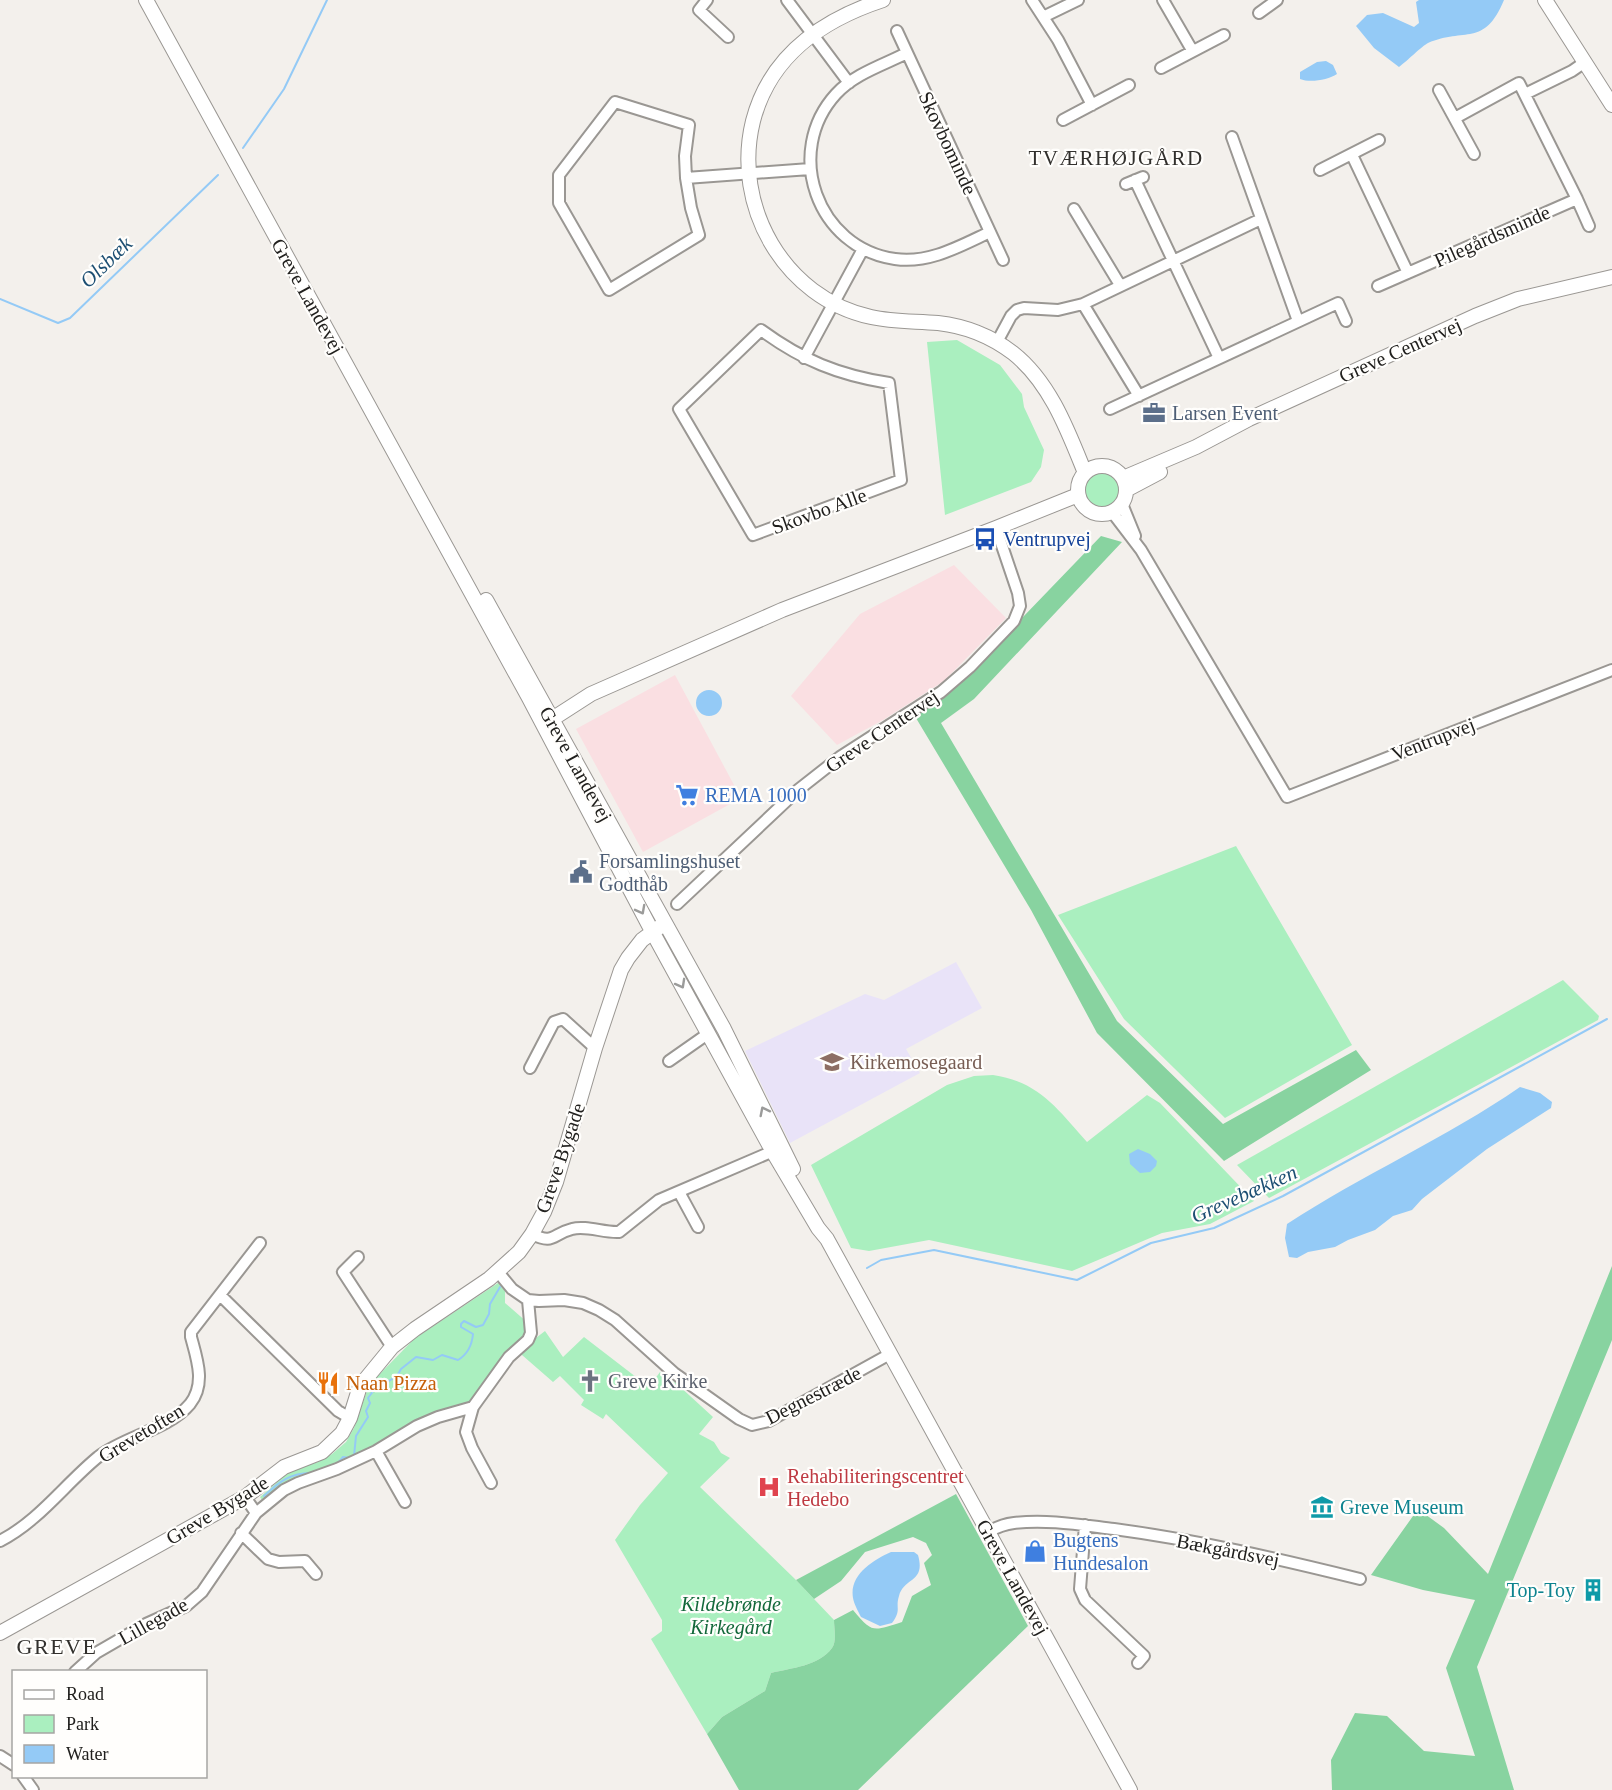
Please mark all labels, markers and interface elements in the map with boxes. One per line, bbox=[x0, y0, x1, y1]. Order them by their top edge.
street label: Skovbominde bbox=[915, 88, 981, 198]
district label: TVÆRHØJGÅRD bbox=[1028, 146, 1204, 170]
street label: Pilegårdsminde bbox=[1431, 201, 1554, 272]
water label: Olsbæk bbox=[75, 231, 137, 293]
street label: Greve Landevej bbox=[266, 235, 349, 358]
street label: Greve Centervej bbox=[1335, 313, 1465, 388]
office icon: Larsen Event bbox=[1141, 400, 1167, 426]
place label: Larsen Event bbox=[1172, 402, 1279, 424]
street label: Skovbo Alle bbox=[769, 484, 870, 538]
bus stop icon: Ventrupvej bbox=[972, 526, 998, 552]
place label: Ventrupvej bbox=[1003, 528, 1091, 551]
street label: Greve Centervej bbox=[821, 685, 943, 778]
street label: Greve Landevej bbox=[534, 703, 617, 826]
street label: Ventrupvej bbox=[1388, 713, 1478, 766]
supermarket icon: REMA 1000 bbox=[674, 782, 700, 808]
place label: REMA 1000 bbox=[705, 784, 807, 806]
place label: Forsamlingshuset Godthåb bbox=[599, 850, 741, 895]
public building icon: Forsamlingshuset Godthåb bbox=[568, 859, 594, 885]
one-way arrow bbox=[634, 904, 645, 915]
one-way arrow bbox=[674, 978, 685, 988]
school or university icon: Kirkemosegaard bbox=[819, 1049, 845, 1075]
place label: Kirkemosegaard bbox=[850, 1051, 982, 1074]
street label: Greve Bygade bbox=[531, 1100, 590, 1216]
one-way arrow bbox=[760, 1106, 772, 1117]
water label: Grevebækken bbox=[1187, 1160, 1301, 1228]
street label: Degnestræde bbox=[761, 1361, 865, 1429]
church icon: Greve Kirke bbox=[577, 1368, 603, 1394]
restaurant icon: Naan Pizza bbox=[315, 1370, 341, 1396]
place label: Greve Kirke bbox=[608, 1370, 708, 1392]
place label: Naan Pizza bbox=[346, 1372, 437, 1394]
street label: Grevetoften bbox=[94, 1399, 188, 1467]
place label: Rehabiliteringscentret Hedebo bbox=[787, 1465, 964, 1510]
street label: Greve Bygade bbox=[162, 1471, 273, 1550]
hospital icon: Rehabiliteringscentret Hedebo bbox=[756, 1474, 782, 1500]
museum icon: Greve Museum bbox=[1309, 1494, 1335, 1520]
place label: Greve Museum bbox=[1340, 1496, 1464, 1518]
street label: Greve Landevej bbox=[971, 1516, 1054, 1639]
place label: Bugtens Hundesalon bbox=[1053, 1529, 1149, 1574]
street label: Bækgårdsvej bbox=[1174, 1529, 1281, 1572]
shop icon: Bugtens Hundesalon bbox=[1022, 1538, 1048, 1564]
building icon: Top-Toy bbox=[1580, 1577, 1606, 1603]
place label: Top-Toy bbox=[1507, 1579, 1575, 1602]
street label: Lillegade bbox=[115, 1593, 192, 1650]
park label: Kildebrønde Kirkegård bbox=[680, 1593, 781, 1639]
district label: GREVE bbox=[17, 1634, 97, 1659]
legend bbox=[12, 1670, 207, 1778]
text: Road bbox=[66, 1684, 104, 1704]
text: Park bbox=[66, 1714, 99, 1734]
text: Water bbox=[66, 1744, 109, 1764]

